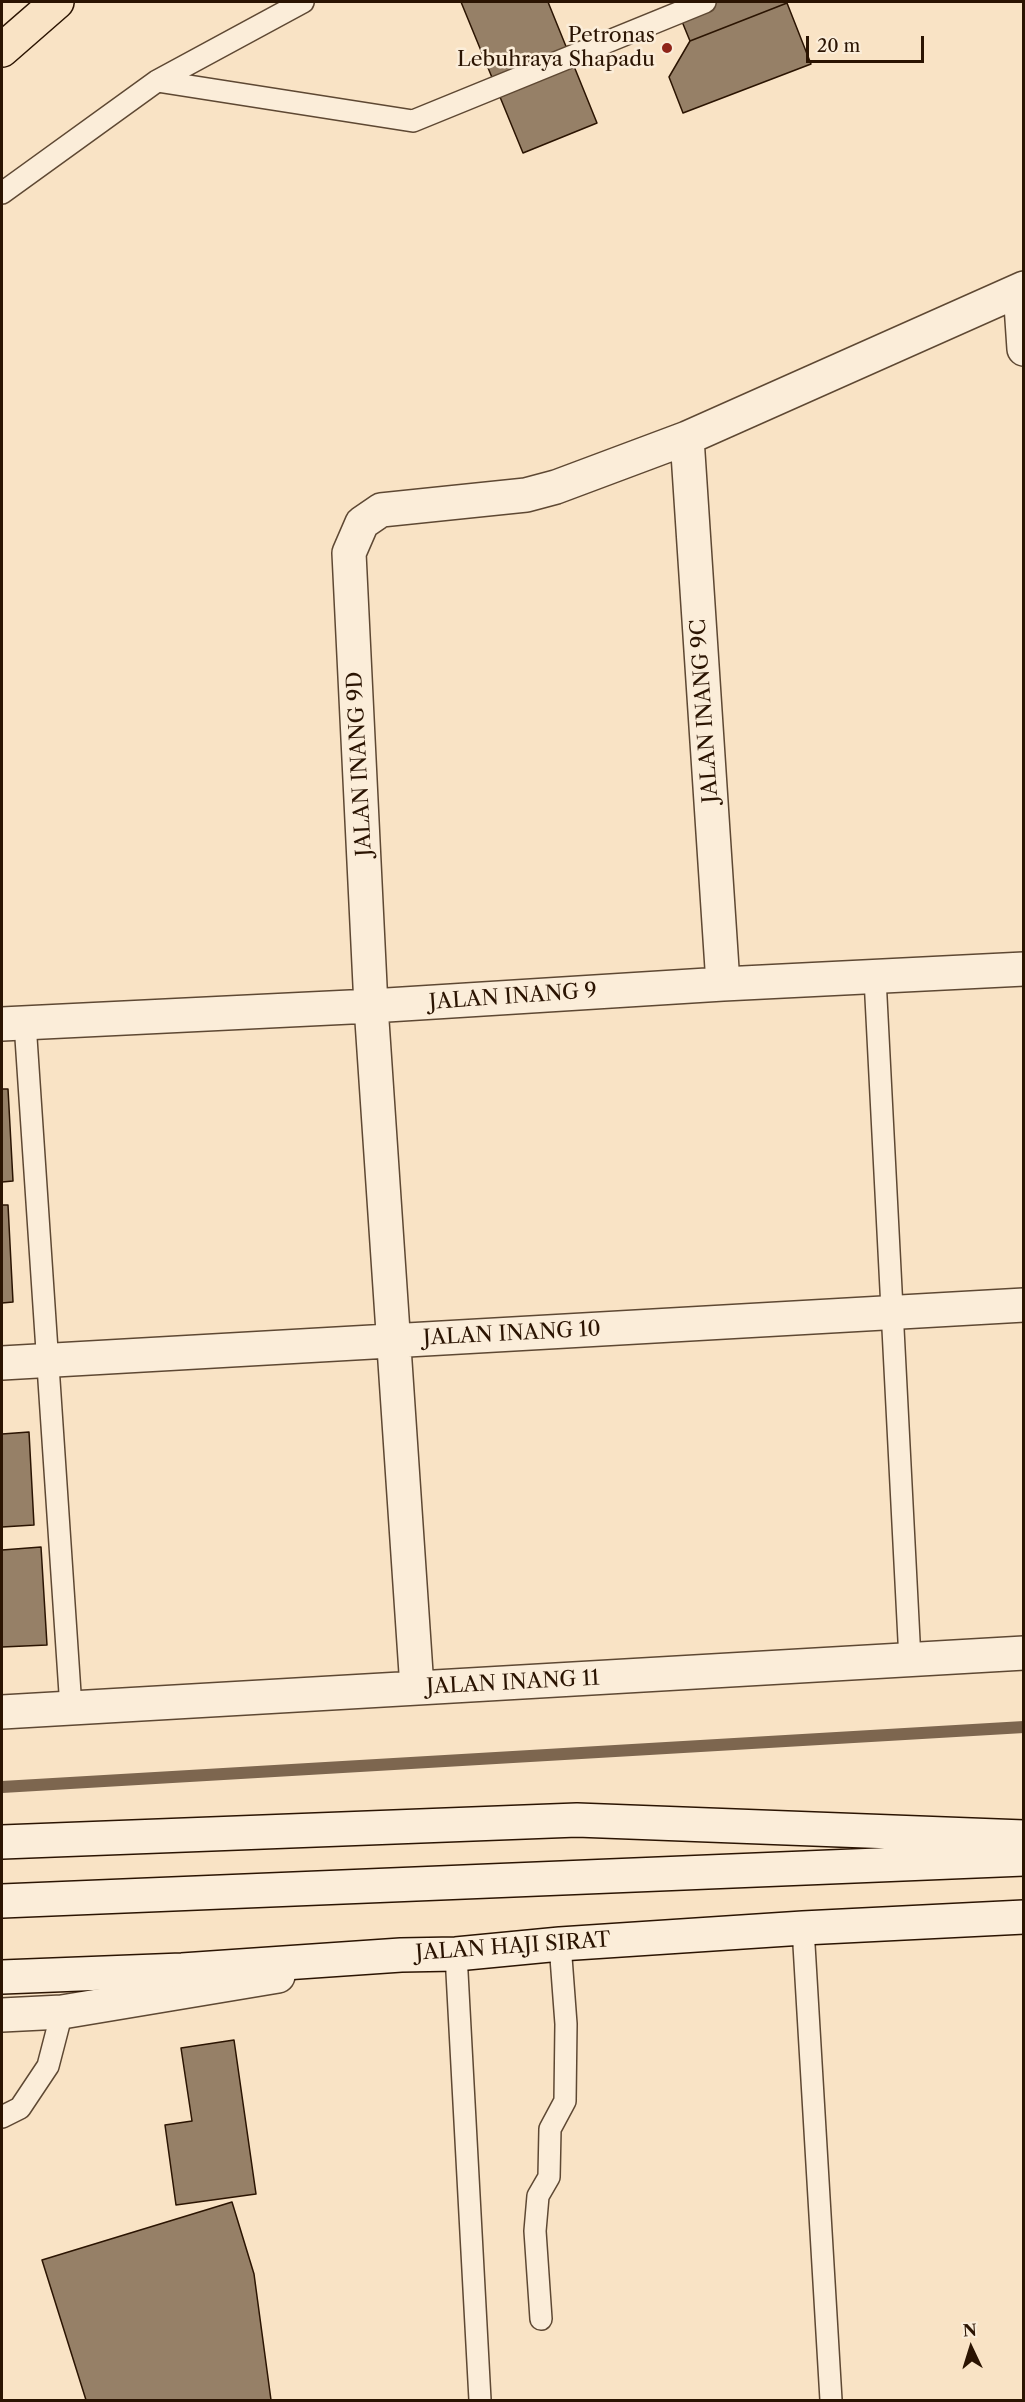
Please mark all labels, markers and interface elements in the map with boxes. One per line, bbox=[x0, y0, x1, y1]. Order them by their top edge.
place label: Petronas Lebuhraya Shapadu bbox=[457, 23, 655, 73]
scale bar bbox=[809, 24, 928, 62]
text: 20 m bbox=[817, 35, 860, 57]
marker: Petronas Lebuhraya Shapadu bbox=[660, 41, 674, 55]
street label: JALAN INANG 9C bbox=[686, 618, 724, 804]
street label: JALAN INANG 9D bbox=[343, 671, 377, 857]
street label: JALAN INANG 9 bbox=[428, 979, 598, 1015]
street label: JALAN INANG 10 bbox=[423, 1317, 601, 1351]
street label: JALAN INANG 11 bbox=[426, 1666, 600, 1700]
street label: JALAN HAJI SIRAT bbox=[415, 1928, 611, 1966]
north arrow bbox=[941, 2318, 1001, 2378]
text: N bbox=[962, 2320, 977, 2341]

